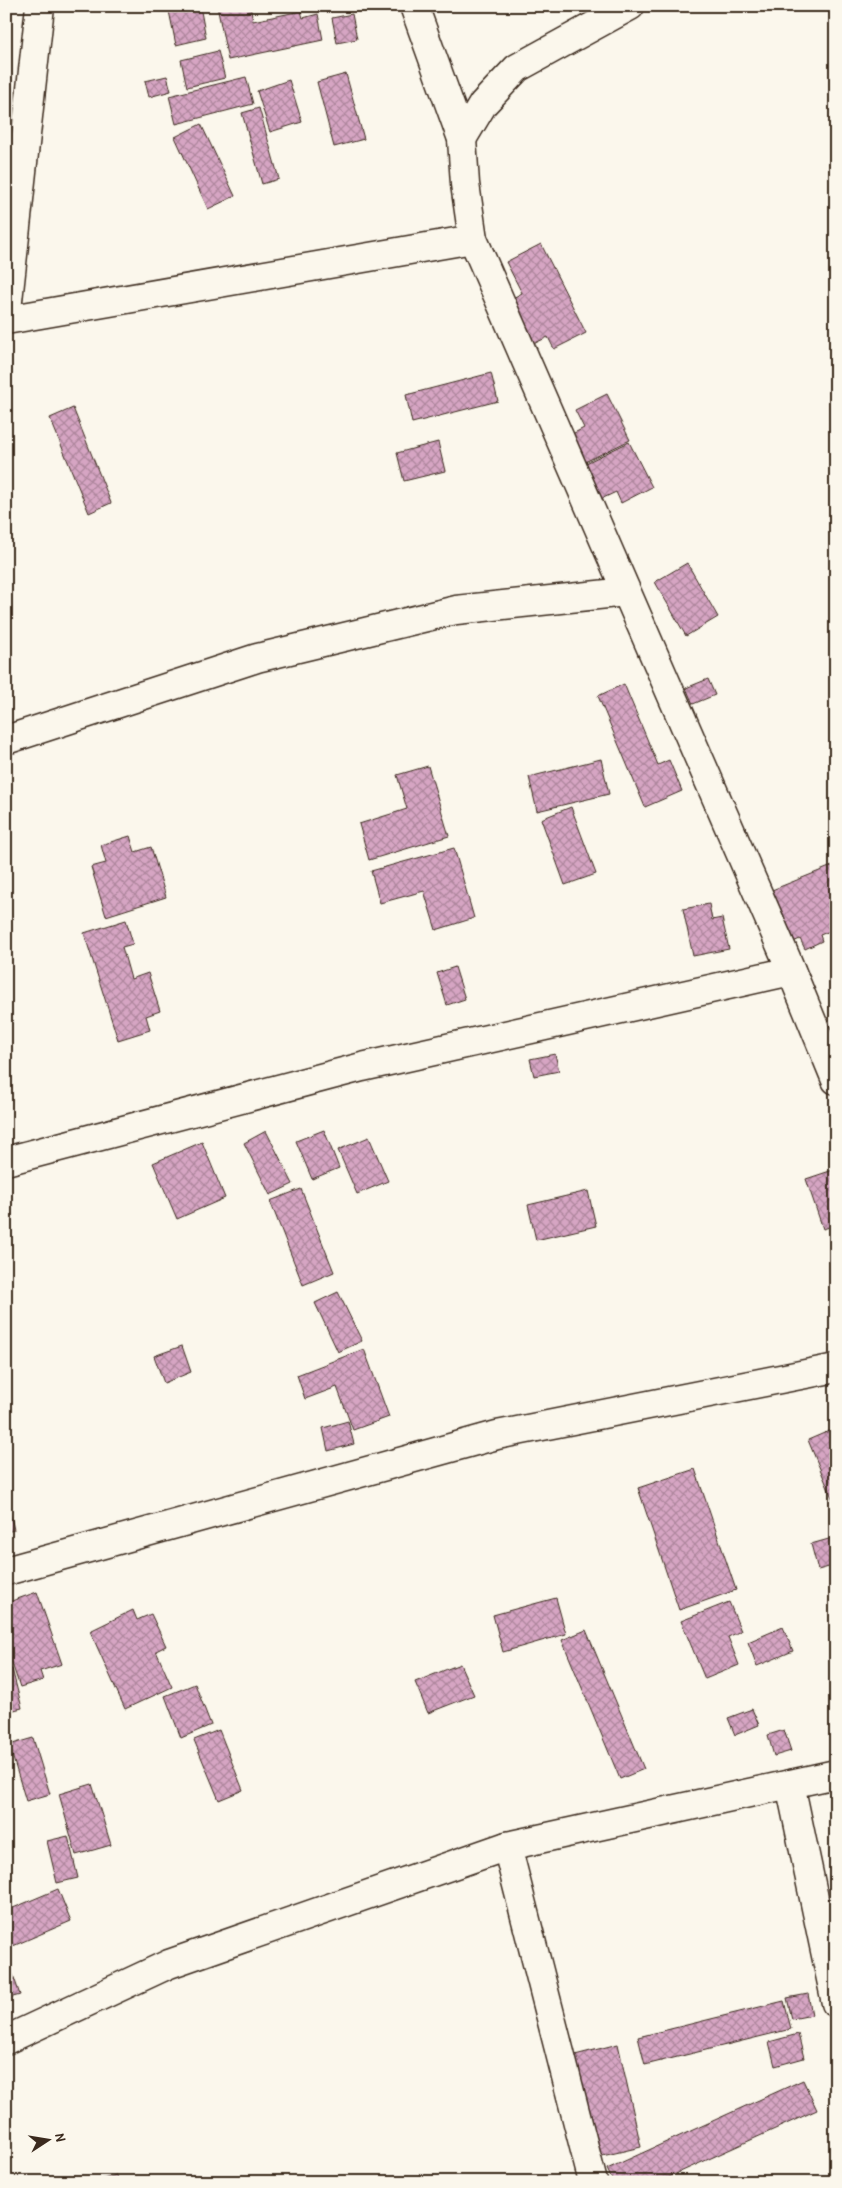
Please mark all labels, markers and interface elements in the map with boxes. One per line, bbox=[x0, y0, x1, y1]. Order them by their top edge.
north arrow bbox=[22, 2116, 72, 2166]
text: N bbox=[51, 2132, 71, 2143]

